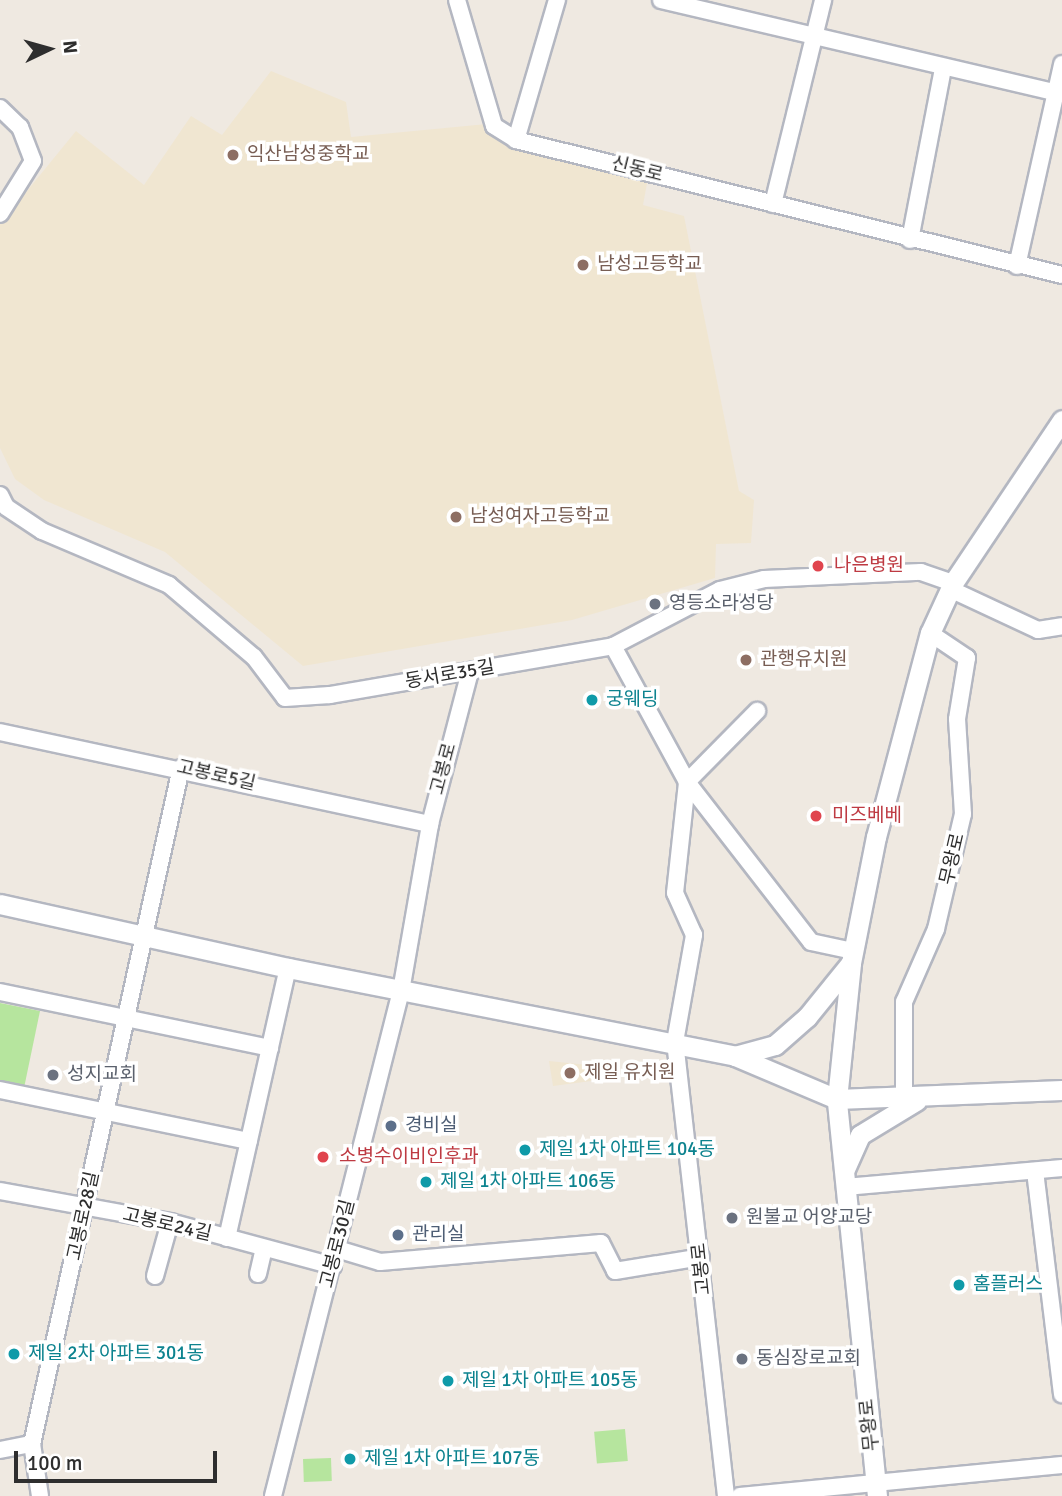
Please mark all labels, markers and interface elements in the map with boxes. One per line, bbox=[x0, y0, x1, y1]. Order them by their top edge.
north arrow bbox=[14, 14, 84, 84]
text: N bbox=[57, 40, 82, 55]
place label: 익산남성중학교 bbox=[247, 144, 369, 166]
marker: 익산남성중학교 bbox=[225, 147, 241, 163]
street label: 신동로 bbox=[609, 153, 665, 187]
place label: 남성고등학교 bbox=[597, 254, 702, 276]
marker: 남성고등학교 bbox=[575, 257, 591, 273]
place label: 남성여자고등학교 bbox=[470, 506, 610, 528]
marker: 남성여자고등학교 bbox=[448, 509, 464, 525]
place label: 나은병원 bbox=[834, 555, 904, 577]
marker: 나은병원 bbox=[808, 556, 828, 576]
place label: 영등소라성당 bbox=[669, 593, 774, 615]
marker: 영등소라성당 bbox=[647, 596, 663, 612]
place label: 관행유치원 bbox=[760, 649, 847, 671]
marker: 관행유치원 bbox=[738, 652, 754, 668]
street label: 동서로35길 bbox=[403, 656, 497, 694]
place label: 궁웨딩 bbox=[606, 689, 658, 711]
marker: 궁웨딩 bbox=[584, 692, 600, 708]
street label: 고봉로 bbox=[426, 741, 462, 797]
street label: 고봉로5길 bbox=[174, 756, 258, 796]
place label: 미즈베베 bbox=[832, 805, 902, 827]
marker: 미즈베베 bbox=[806, 806, 826, 826]
street label: 무왕로 bbox=[936, 831, 970, 887]
place label: 제일 유치원 bbox=[584, 1062, 676, 1084]
place label: 성지교회 bbox=[67, 1064, 137, 1086]
marker: 제일 유치원 bbox=[562, 1065, 578, 1081]
marker: 성지교회 bbox=[45, 1067, 61, 1083]
place label: 경비실 bbox=[405, 1115, 457, 1137]
marker: 경비실 bbox=[383, 1118, 399, 1134]
place label: 제일 1차 아파트 104동 bbox=[539, 1139, 715, 1161]
marker: 제일 1차 아파트 104동 bbox=[517, 1142, 533, 1158]
place label: 소병수이비인후과 bbox=[339, 1146, 479, 1168]
marker: 소병수이비인후과 bbox=[313, 1147, 333, 1167]
street label: 고봉로28길 bbox=[63, 1169, 105, 1263]
place label: 제일 1차 아파트 106동 bbox=[440, 1171, 616, 1193]
marker: 제일 1차 아파트 106동 bbox=[418, 1174, 434, 1190]
street label: 고봉로30길 bbox=[316, 1197, 360, 1291]
street label: 고봉로24길 bbox=[120, 1204, 214, 1246]
place label: 원불교 어양교당 bbox=[746, 1207, 873, 1229]
marker: 원불교 어양교당 bbox=[724, 1210, 740, 1226]
place label: 관리실 bbox=[412, 1224, 464, 1246]
marker: 관리실 bbox=[390, 1227, 406, 1243]
street label: 고봉로 bbox=[688, 1242, 716, 1296]
place label: 홈플러스 bbox=[973, 1274, 1043, 1296]
marker: 홈플러스 bbox=[951, 1277, 967, 1293]
place label: 제일 2차 아파트 301동 bbox=[28, 1343, 204, 1365]
marker: 제일 2차 아파트 301동 bbox=[6, 1346, 22, 1362]
place label: 동심장로교회 bbox=[756, 1348, 861, 1370]
marker: 동심장로교회 bbox=[734, 1351, 750, 1367]
place label: 제일 1차 아파트 105동 bbox=[462, 1370, 638, 1392]
marker: 제일 1차 아파트 105동 bbox=[440, 1373, 456, 1389]
street label: 무왕로 bbox=[856, 1398, 884, 1452]
scale bar bbox=[18, 1436, 220, 1480]
place label: 제일 1차 아파트 107동 bbox=[364, 1448, 540, 1470]
text: 100 m bbox=[27, 1450, 82, 1476]
marker: 제일 1차 아파트 107동 bbox=[342, 1451, 358, 1467]

